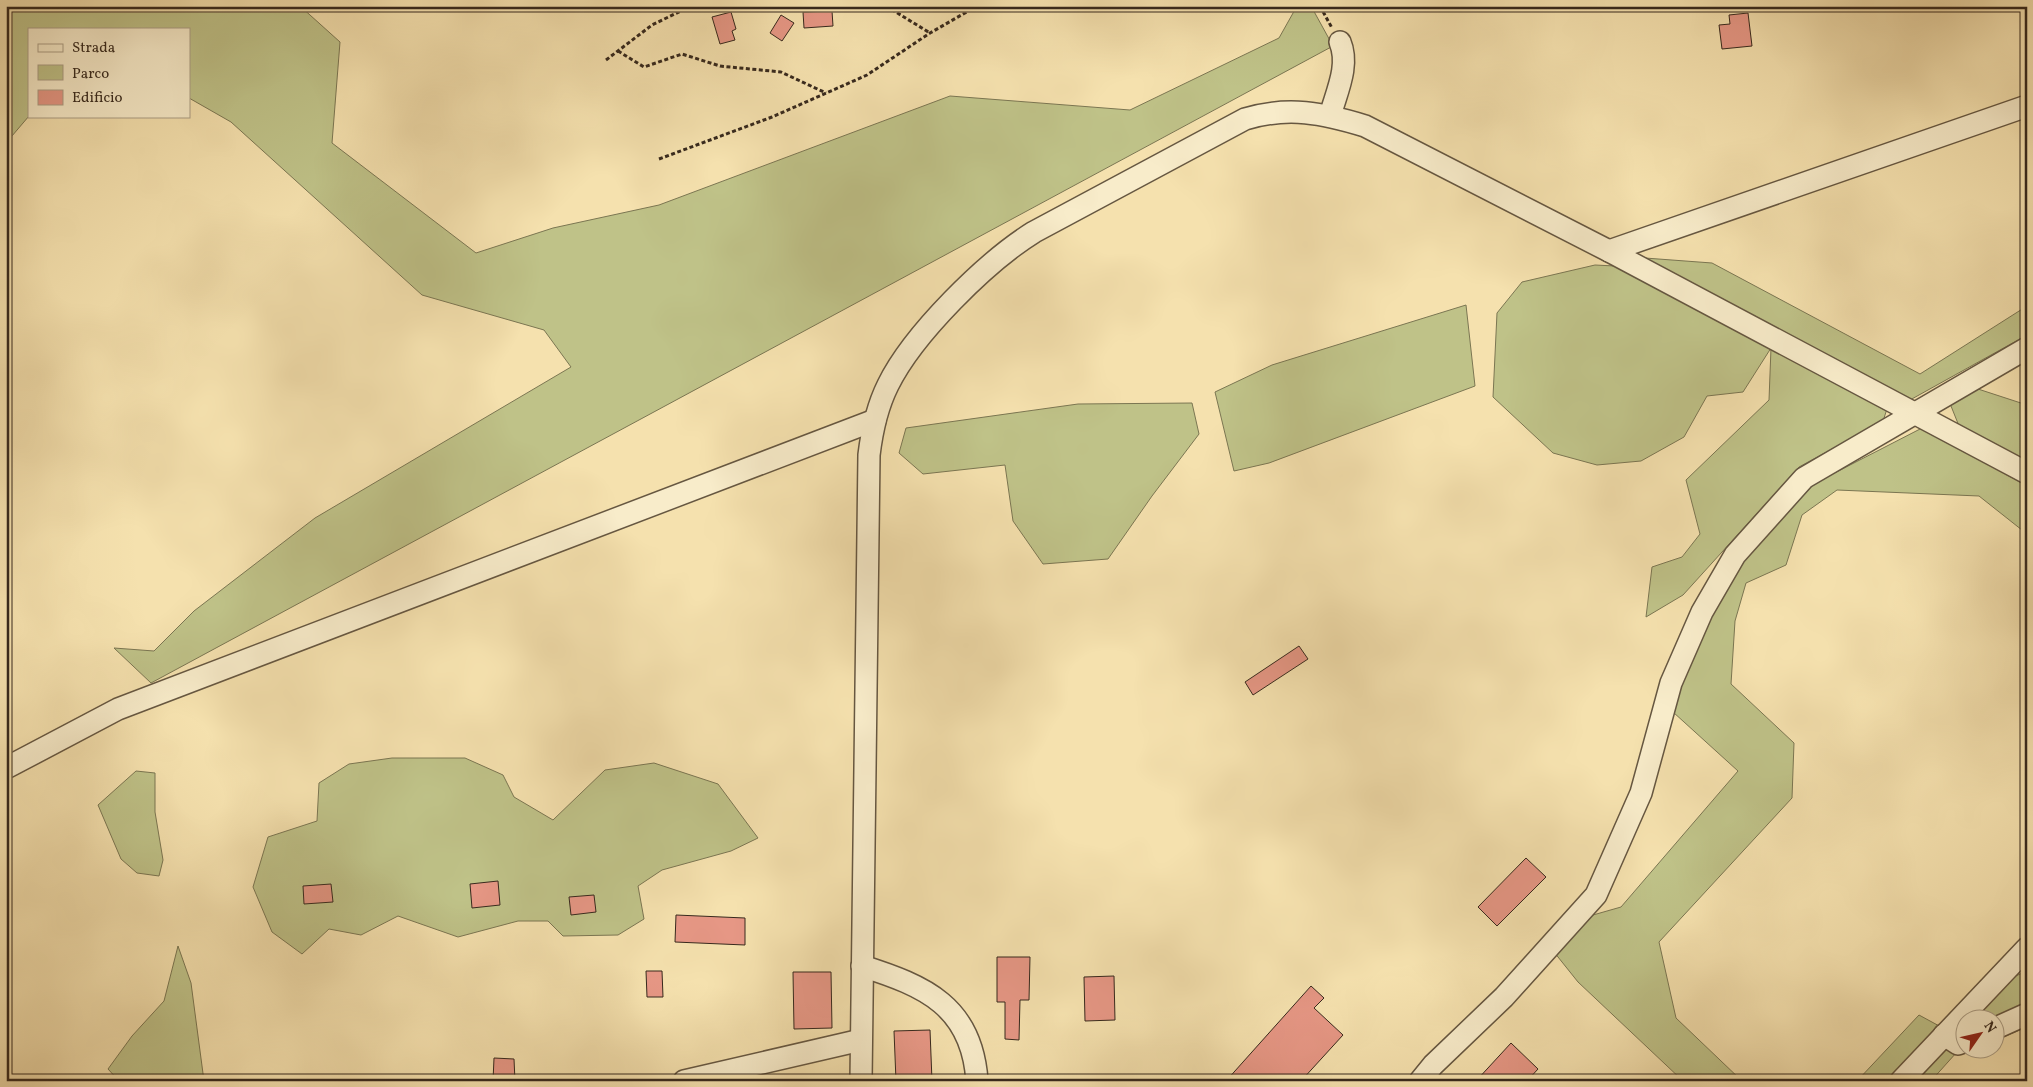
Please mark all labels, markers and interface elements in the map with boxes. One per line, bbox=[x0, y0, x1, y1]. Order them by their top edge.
legend bbox=[28, 28, 190, 118]
text: Strada bbox=[72, 38, 115, 59]
text: Parco bbox=[72, 64, 109, 85]
text: Edificio bbox=[72, 88, 123, 109]
north arrow bbox=[1956, 1010, 2006, 1060]
text: N bbox=[1979, 1018, 2000, 1037]

